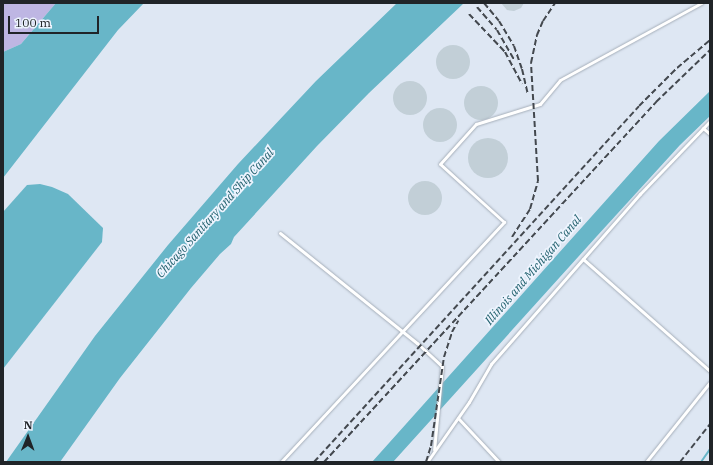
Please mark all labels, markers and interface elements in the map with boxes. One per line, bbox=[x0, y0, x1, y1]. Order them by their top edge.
scale bar bbox=[10, 8, 101, 34]
text: 100 m bbox=[15, 15, 51, 30]
water label: Chicago Sanitary and Ship Canal bbox=[153, 145, 277, 281]
water label: Illinois and Michigan Canal bbox=[482, 212, 584, 328]
north arrow bbox=[8, 417, 48, 457]
text: N bbox=[24, 418, 33, 432]

